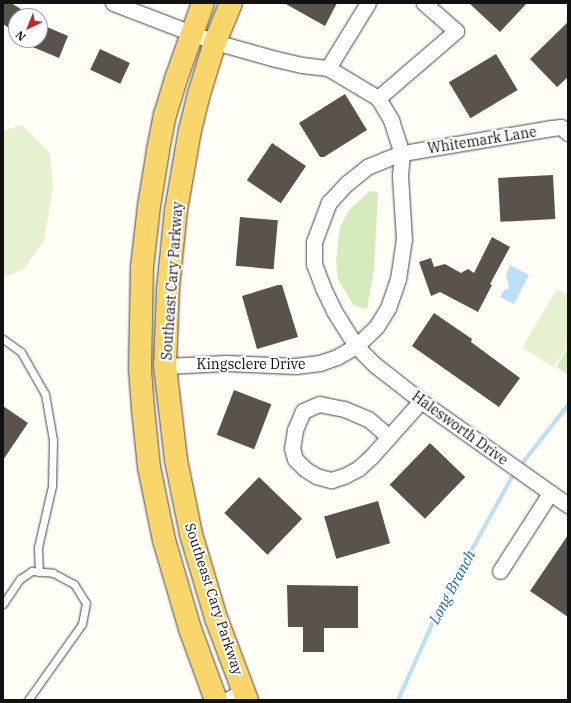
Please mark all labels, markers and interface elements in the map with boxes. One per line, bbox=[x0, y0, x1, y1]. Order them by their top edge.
north arrow bbox=[8, 8, 48, 48]
text: N bbox=[13, 28, 28, 44]
street label: Whitemark Lane bbox=[426, 123, 538, 157]
street label: Southeast Cary Parkway bbox=[158, 201, 186, 361]
street label: Kingsclere Drive bbox=[197, 356, 305, 372]
street label: Halesworth Drive bbox=[409, 388, 511, 468]
street label: Southeast Cary Parkway bbox=[181, 521, 247, 677]
water label: Long Branch bbox=[425, 547, 479, 627]

